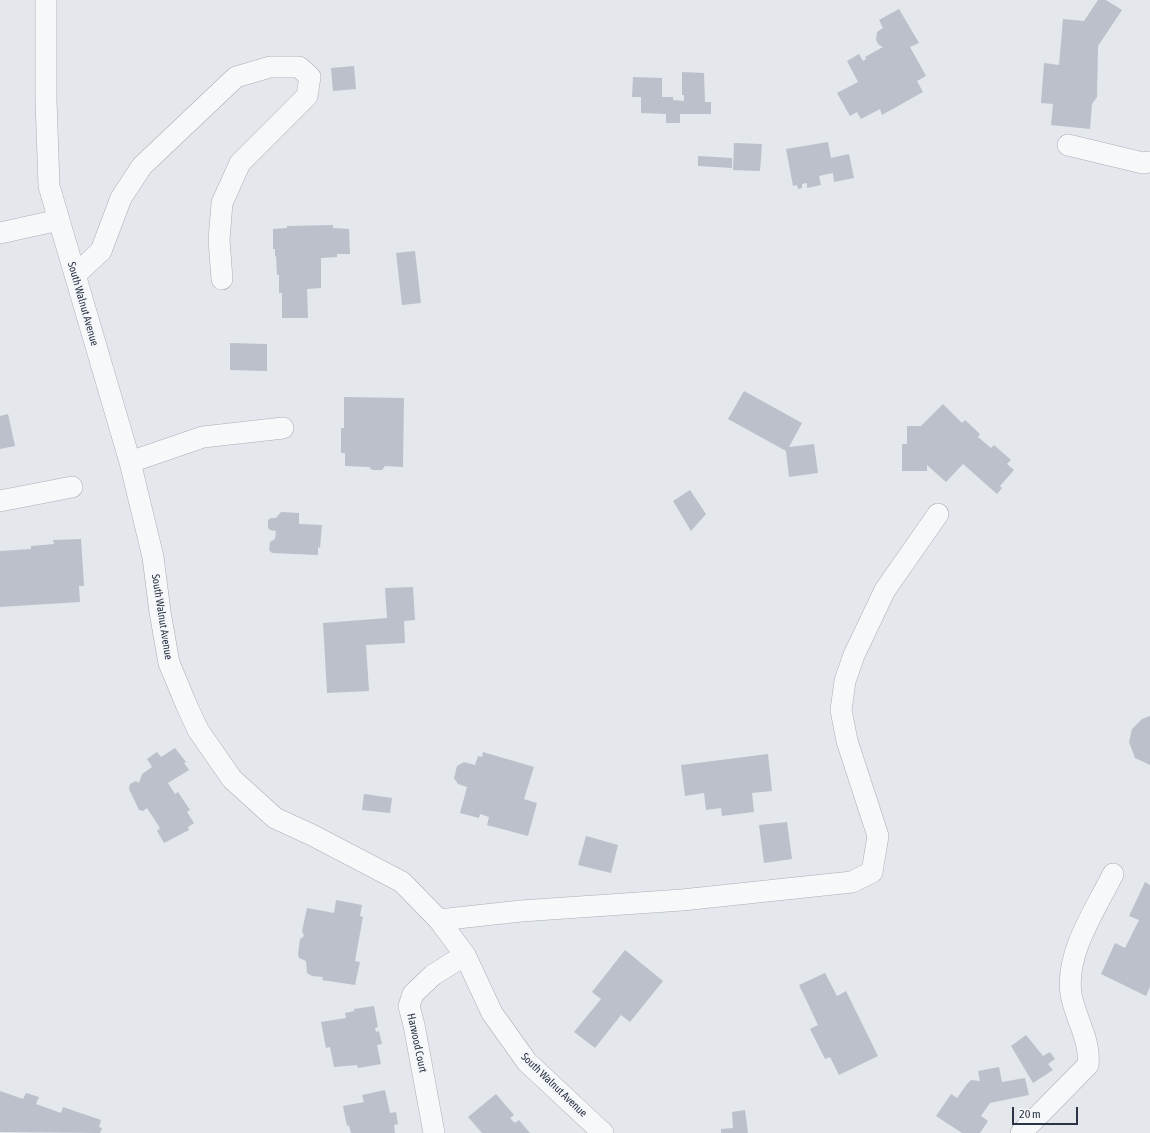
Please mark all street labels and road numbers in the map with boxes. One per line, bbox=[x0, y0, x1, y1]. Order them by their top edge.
street label: South Walnut Avenue bbox=[65, 261, 101, 347]
street label: South Walnut Avenue bbox=[149, 573, 175, 661]
street label: Harwood Court bbox=[404, 1012, 430, 1074]
street label: South Walnut Avenue bbox=[518, 1050, 590, 1120]

